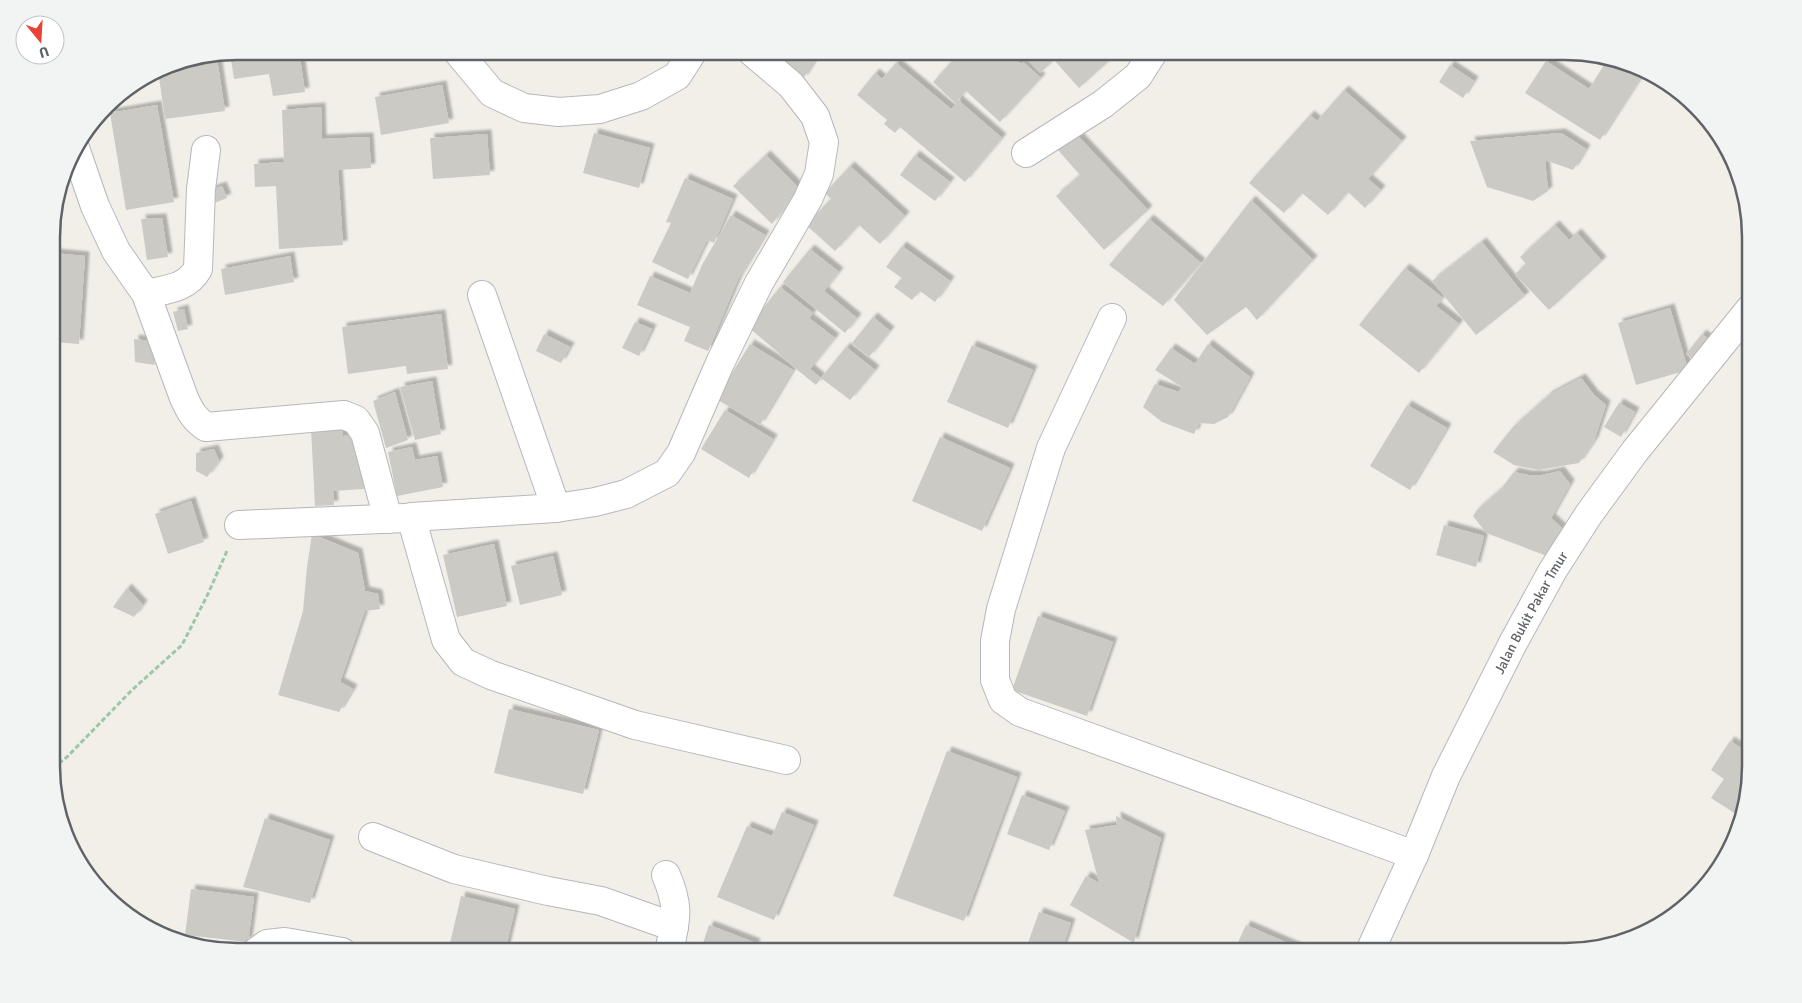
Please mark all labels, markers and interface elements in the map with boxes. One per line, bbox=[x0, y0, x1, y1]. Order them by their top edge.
north arrow bbox=[15, 15, 65, 65]
text: U bbox=[37, 42, 51, 61]
street label: Jalan Bukit Pakar Tmur bbox=[1490, 547, 1572, 676]

